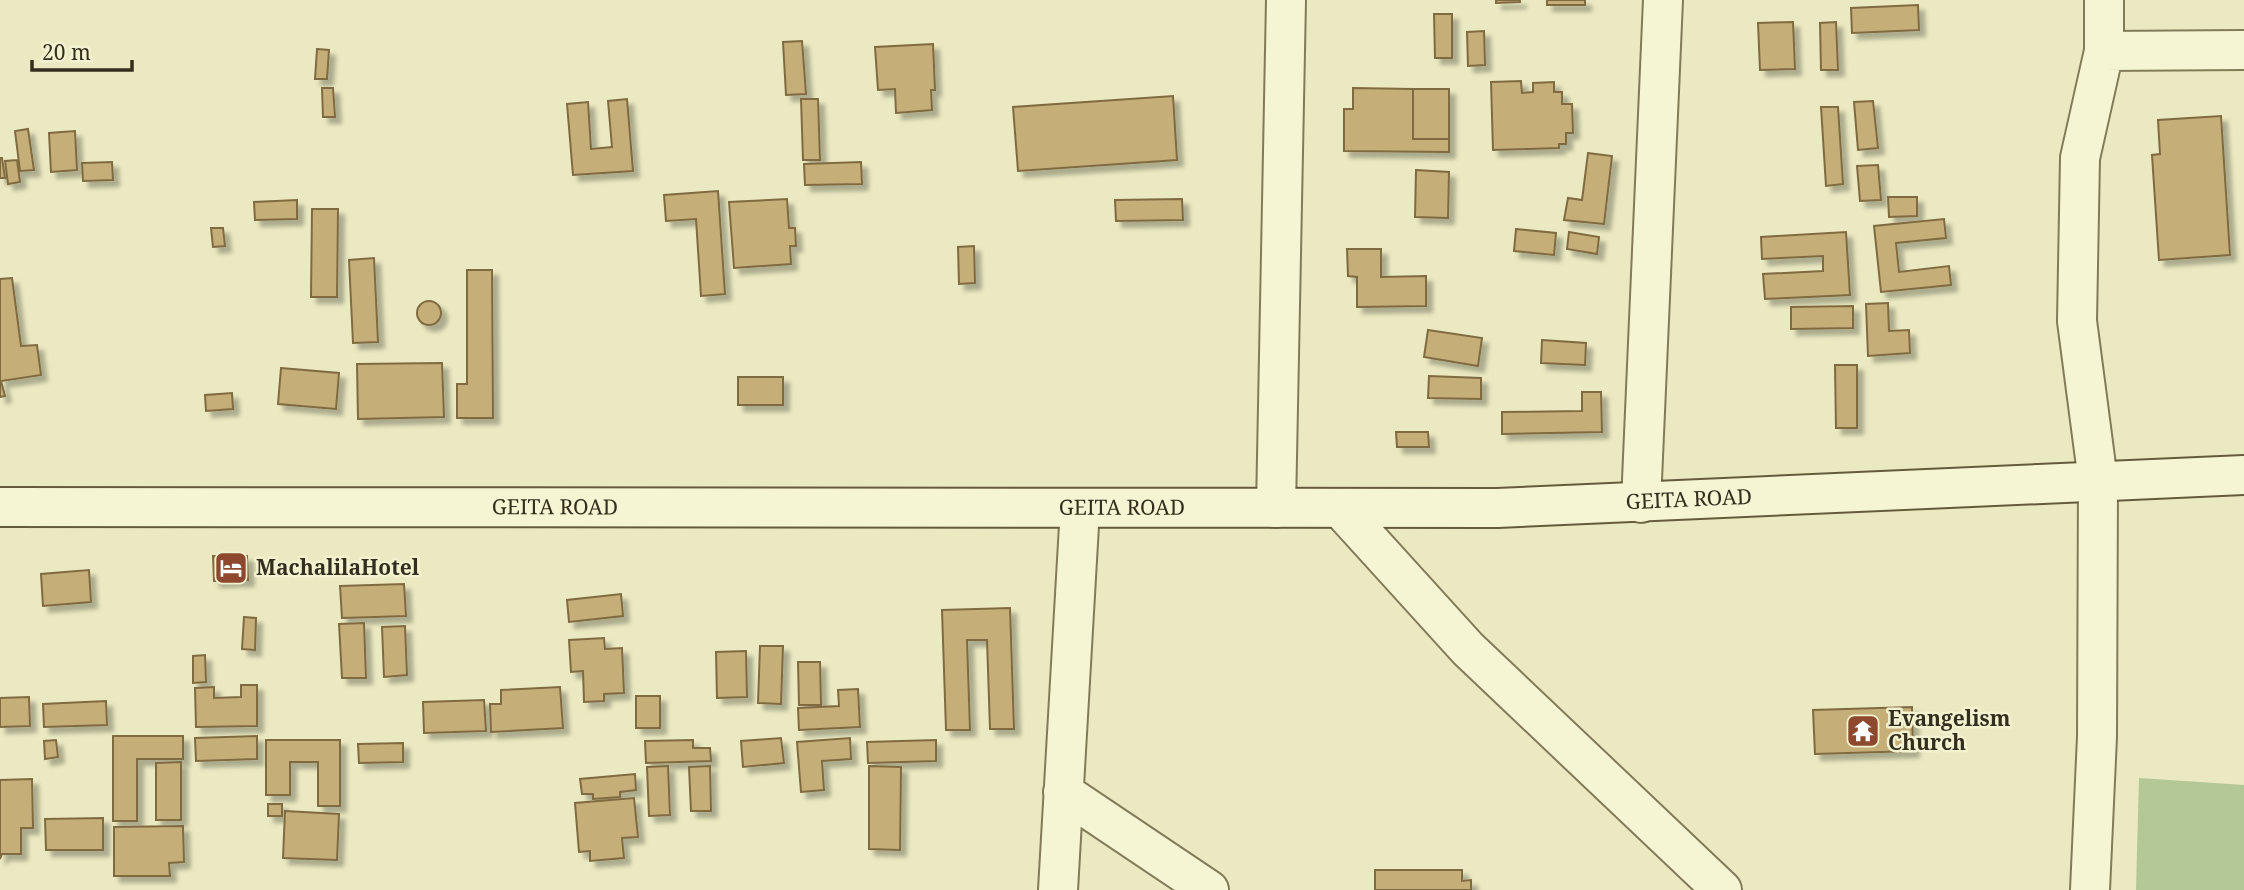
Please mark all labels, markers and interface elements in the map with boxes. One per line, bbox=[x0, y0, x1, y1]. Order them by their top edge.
scale bar bbox=[32, 28, 131, 72]
text: 20 m bbox=[42, 38, 91, 66]
street label: GEITA ROAD bbox=[1625, 482, 1752, 515]
street label: GEITA ROAD bbox=[492, 492, 618, 520]
street label: GEITA ROAD bbox=[1059, 493, 1185, 521]
hotel icon: MachalilaHotel bbox=[212, 549, 250, 587]
place label: MachalilaHotel bbox=[256, 553, 420, 581]
place label: Evangelism Church bbox=[1888, 704, 2011, 756]
temple icon: Evangelism Church bbox=[1844, 712, 1882, 750]

